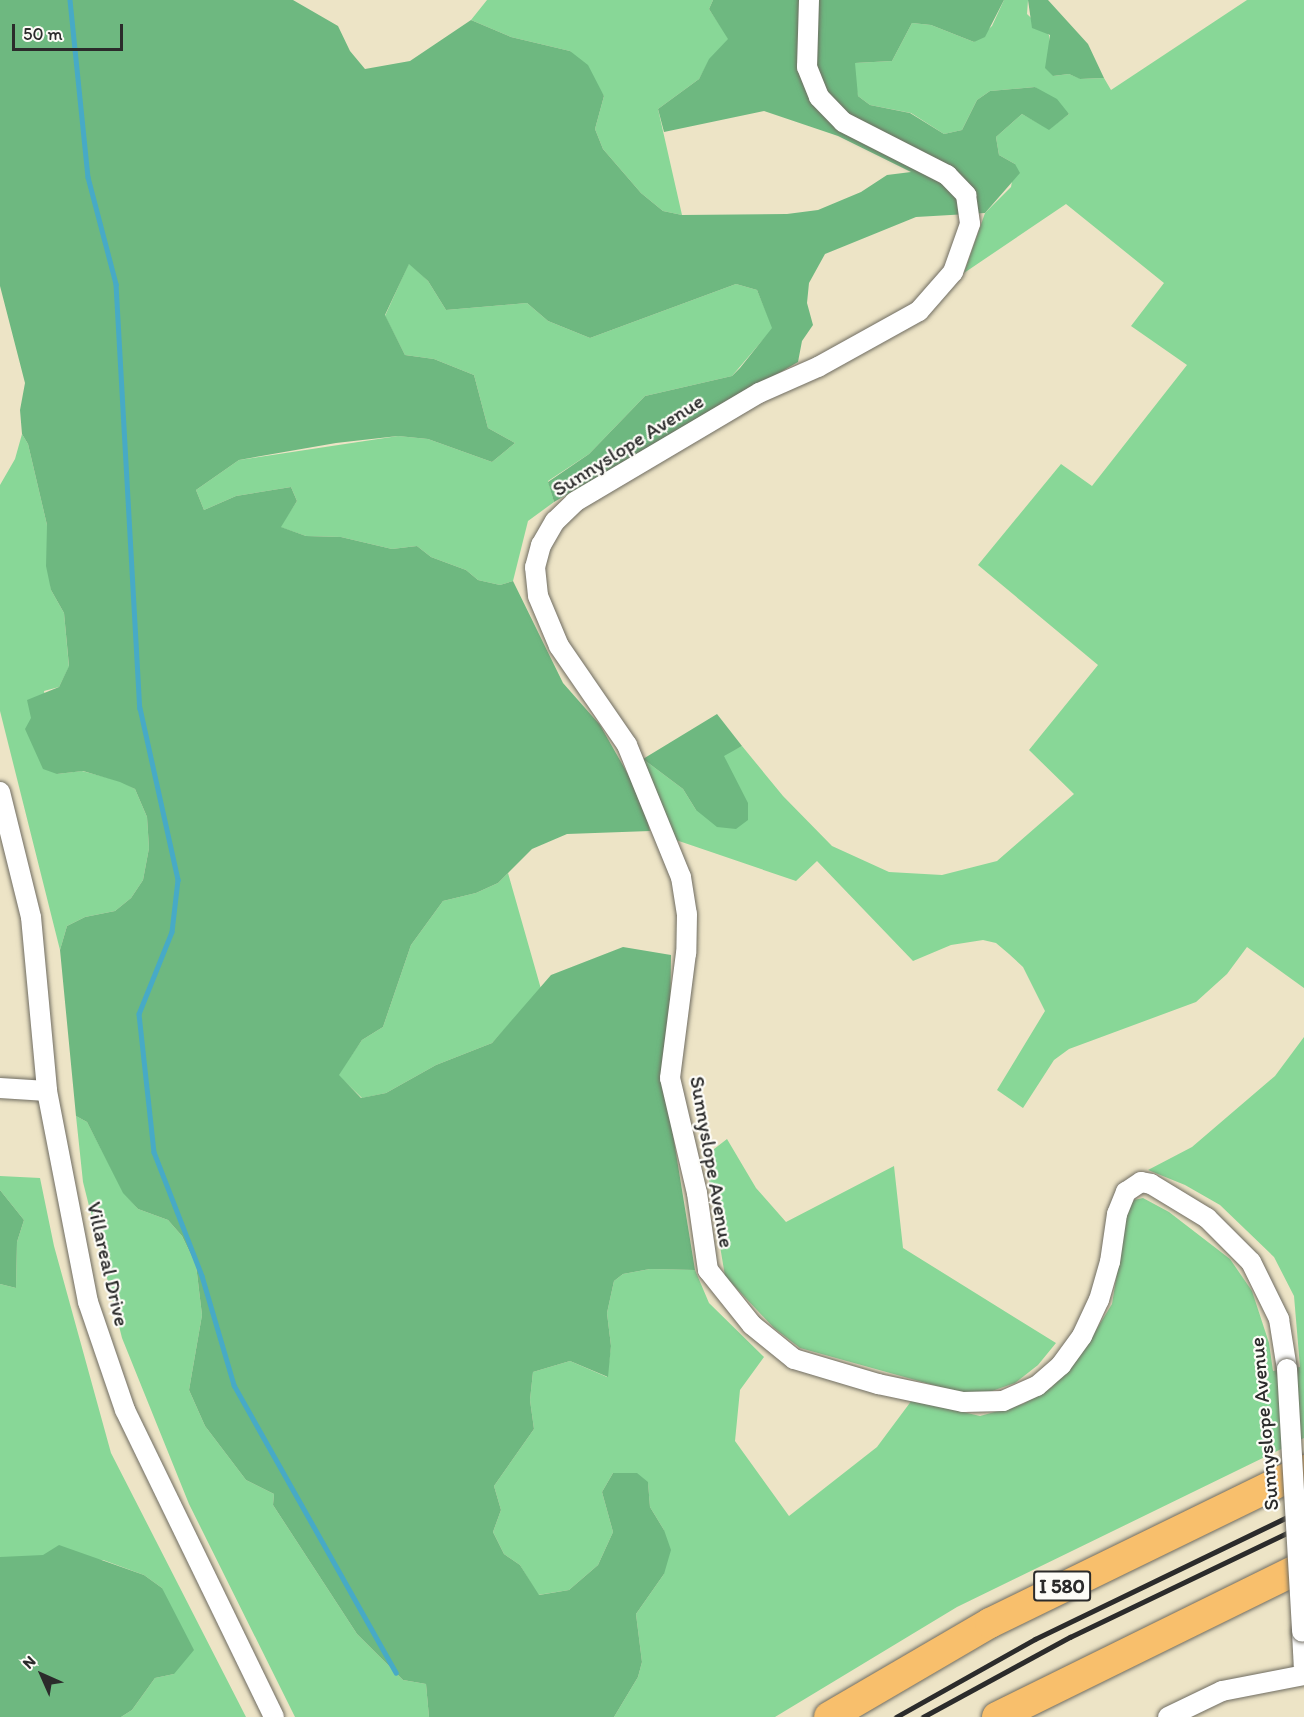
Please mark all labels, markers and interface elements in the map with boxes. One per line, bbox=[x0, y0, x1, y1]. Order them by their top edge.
scale bar bbox=[15, 12, 126, 50]
text: 50 m bbox=[23, 23, 63, 45]
street label: Sunnyslope Avenue bbox=[548, 388, 708, 502]
street label: Sunnyslope Avenue bbox=[684, 1074, 740, 1250]
street label: Villareal Drive bbox=[81, 1199, 135, 1329]
street label: Sunnyslope Avenue bbox=[1244, 1336, 1284, 1512]
road number: I 580 bbox=[1032, 1569, 1092, 1603]
north arrow bbox=[12, 1645, 72, 1705]
text: N bbox=[18, 1651, 39, 1672]

